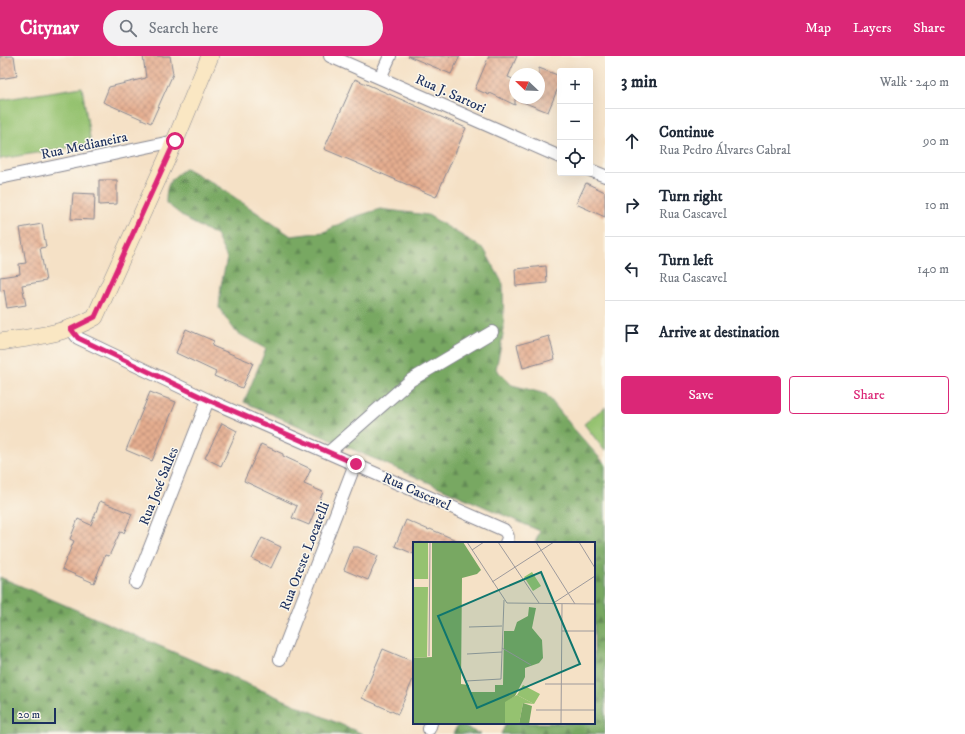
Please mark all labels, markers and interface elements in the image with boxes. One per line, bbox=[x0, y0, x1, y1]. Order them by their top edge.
search box bbox=[103, 10, 383, 46]
text: Citynav bbox=[20, 17, 79, 40]
icon: search bbox=[117, 17, 139, 39]
text: Search here bbox=[149, 19, 218, 38]
text: Map bbox=[805, 19, 831, 37]
text: Layers bbox=[853, 19, 891, 37]
text: Share bbox=[913, 19, 945, 37]
north arrow bbox=[509, 68, 545, 104]
map controls bbox=[557, 68, 593, 176]
button: + bbox=[557, 68, 593, 104]
street label: Rua J. Sartori bbox=[413, 70, 489, 118]
text: 3 min bbox=[621, 71, 657, 93]
text: Walk · 240 m bbox=[880, 74, 949, 90]
button: − bbox=[557, 104, 593, 140]
text: Continue bbox=[659, 123, 714, 142]
street label: Rua Medianeira bbox=[39, 128, 129, 164]
icon: ahead bbox=[621, 130, 643, 152]
route start bbox=[166, 132, 184, 150]
text: 90 m bbox=[923, 133, 949, 149]
button: locate bbox=[557, 140, 593, 176]
text: Rua Pedro Álvares Cabral bbox=[659, 142, 791, 158]
text: Turn right bbox=[659, 187, 722, 206]
icon: right bbox=[621, 194, 643, 216]
text: 10 m bbox=[925, 197, 949, 213]
text: Rua Cascavel bbox=[659, 206, 727, 222]
text: Turn left bbox=[659, 251, 713, 270]
icon: left bbox=[621, 258, 643, 280]
text: 140 m bbox=[917, 261, 949, 277]
text: Rua Cascavel bbox=[659, 270, 727, 286]
icon: arrive bbox=[621, 322, 643, 344]
text: Arrive at destination bbox=[659, 323, 779, 342]
button: Save bbox=[621, 376, 781, 414]
button: Share bbox=[789, 376, 949, 414]
street label: Rua José Salles bbox=[135, 444, 183, 528]
route end bbox=[347, 455, 365, 473]
street label: Rua Cascavel bbox=[380, 469, 454, 515]
street label: Rua Oreste Locatelli bbox=[276, 499, 334, 613]
inset map bbox=[413, 542, 595, 724]
scale bar bbox=[12, 706, 56, 725]
text: 20 m bbox=[18, 708, 40, 722]

